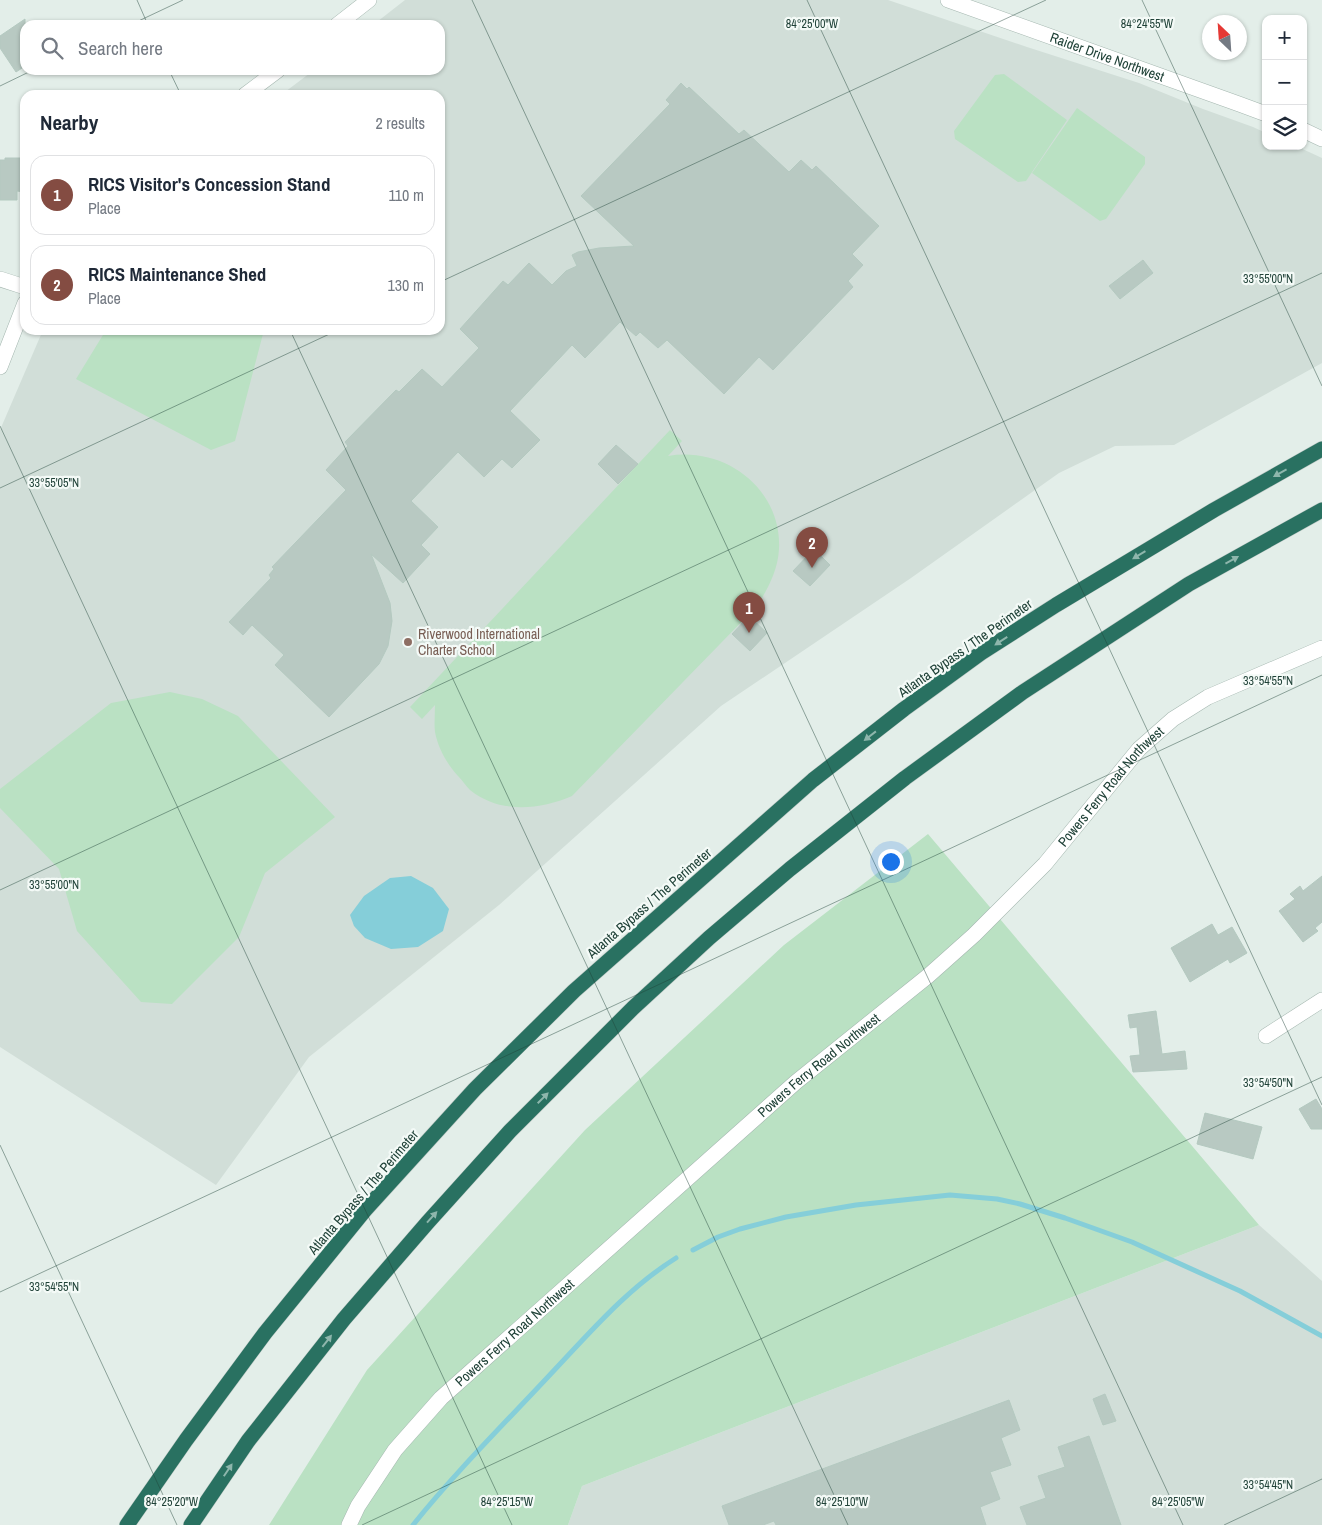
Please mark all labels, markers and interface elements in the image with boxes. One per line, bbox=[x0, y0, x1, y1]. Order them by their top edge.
north arrow bbox=[1202, 15, 1247, 60]
map controls bbox=[1262, 15, 1307, 150]
button: + bbox=[1262, 15, 1307, 60]
text: 84°25'00"W bbox=[786, 16, 839, 32]
text: 84°24'55"W bbox=[1121, 16, 1174, 32]
search box bbox=[20, 20, 445, 75]
street label: Raider Drive Northwest bbox=[1048, 28, 1167, 86]
icon: search bbox=[38, 34, 66, 62]
text: Search here bbox=[78, 35, 163, 61]
button: − bbox=[1262, 60, 1307, 105]
button: layers bbox=[1262, 105, 1307, 150]
text: Nearby bbox=[40, 108, 98, 137]
text: 2 results bbox=[375, 112, 425, 134]
text: RICS Visitor's Concession Stand bbox=[88, 171, 330, 197]
text: 1 bbox=[53, 184, 61, 206]
text: 110 m bbox=[388, 184, 424, 206]
text: Place bbox=[88, 197, 121, 219]
text: RICS Maintenance Shed bbox=[88, 261, 266, 287]
text: 33°55'00"N bbox=[1243, 271, 1293, 287]
text: 2 bbox=[53, 274, 61, 296]
text: 130 m bbox=[388, 274, 424, 296]
text: Place bbox=[88, 287, 121, 309]
one-way arrow bbox=[1272, 469, 1287, 477]
text: 33°55'05"N bbox=[29, 475, 79, 491]
pin: 2 bbox=[796, 527, 828, 568]
one-way arrow bbox=[1133, 550, 1146, 559]
one-way arrow bbox=[1225, 556, 1239, 565]
pin: 1 bbox=[733, 592, 765, 633]
street label: Atlanta Bypass / The Perimeter bbox=[894, 595, 1036, 702]
place label: Riverwood International Charter School bbox=[418, 625, 540, 659]
marker: Riverwood International Charter School bbox=[402, 636, 414, 648]
one-way arrow bbox=[994, 636, 1008, 645]
text: 33°54'55"N bbox=[1243, 673, 1293, 689]
street label: Powers Ferry Road Northwest bbox=[1054, 722, 1167, 850]
one-way arrow bbox=[863, 731, 877, 741]
street label: Atlanta Bypass / The Perimeter bbox=[582, 844, 715, 963]
your location bbox=[878, 849, 904, 875]
text: 33°55'00"N bbox=[29, 877, 79, 893]
street label: Powers Ferry Road Northwest bbox=[754, 1009, 883, 1121]
text: 33°54'50"N bbox=[1243, 1075, 1293, 1091]
one-way arrow bbox=[536, 1092, 548, 1104]
street label: Atlanta Bypass / The Perimeter bbox=[303, 1126, 422, 1259]
one-way arrow bbox=[426, 1212, 438, 1224]
street label: Powers Ferry Road Northwest bbox=[451, 1275, 578, 1390]
text: 33°54'55"N bbox=[29, 1279, 79, 1295]
one-way arrow bbox=[321, 1335, 332, 1348]
one-way arrow bbox=[223, 1463, 233, 1477]
text: 33°54'45"N bbox=[1243, 1477, 1293, 1493]
text: 84°25'20"W bbox=[146, 1494, 199, 1510]
text: 84°25'15"W bbox=[481, 1494, 534, 1510]
text: 84°25'10"W bbox=[816, 1494, 869, 1510]
text: 84°25'05"W bbox=[1152, 1494, 1205, 1510]

